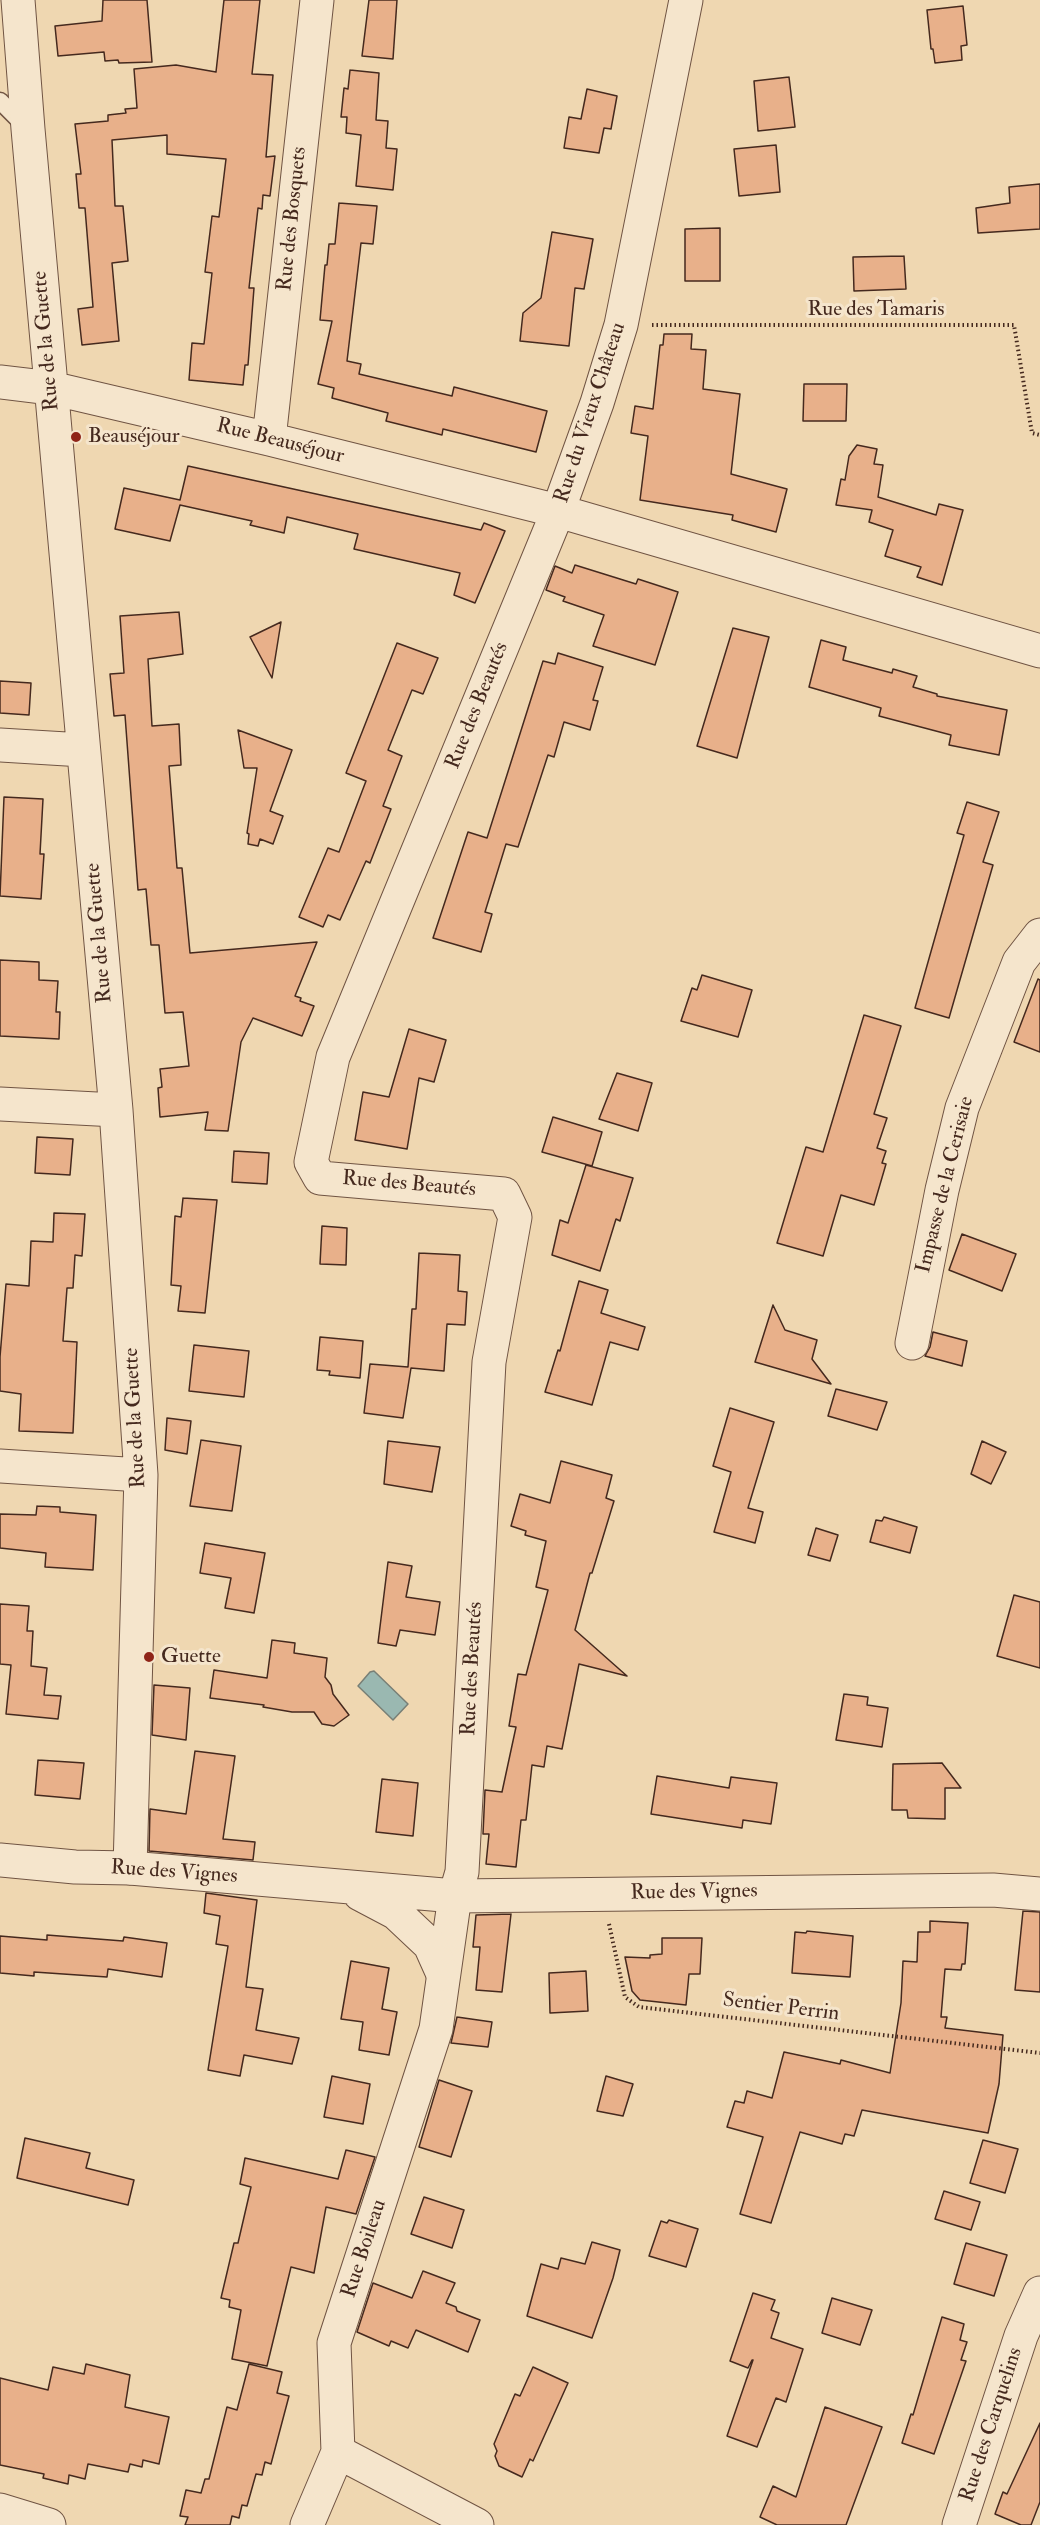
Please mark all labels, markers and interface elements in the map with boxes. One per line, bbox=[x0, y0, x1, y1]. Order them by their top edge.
street label: Rue des Bosquets bbox=[273, 145, 313, 293]
street label: Rue de la Guette bbox=[28, 270, 66, 412]
street label: Rue des Tamaris bbox=[807, 297, 945, 323]
street label: Rue du Vieux Château bbox=[550, 320, 632, 506]
street label: Rue Beauséjour bbox=[214, 414, 346, 470]
place label: Beauséjour bbox=[88, 424, 180, 450]
marker: Beauséjour bbox=[69, 430, 83, 444]
street label: Rue des Beautés bbox=[441, 639, 515, 773]
street label: Rue de la Guette bbox=[81, 862, 119, 1004]
street label: Impasse de la Cerisaie bbox=[912, 1094, 980, 1276]
street label: Rue des Beautés bbox=[341, 1167, 477, 1203]
street label: Rue de la Guette bbox=[120, 1347, 152, 1489]
street label: Rue des Beautés bbox=[457, 1601, 489, 1737]
place label: Guette bbox=[161, 1644, 221, 1670]
marker: Guette bbox=[142, 1650, 156, 1664]
street label: Rue des Vignes bbox=[110, 1856, 238, 1890]
street label: Rue des Vignes bbox=[630, 1879, 758, 1907]
street label: Sentier Perrin bbox=[721, 1988, 841, 2028]
street label: Rue Boileau bbox=[337, 2197, 393, 2301]
street label: Rue des Carquelins bbox=[955, 2345, 1029, 2505]

